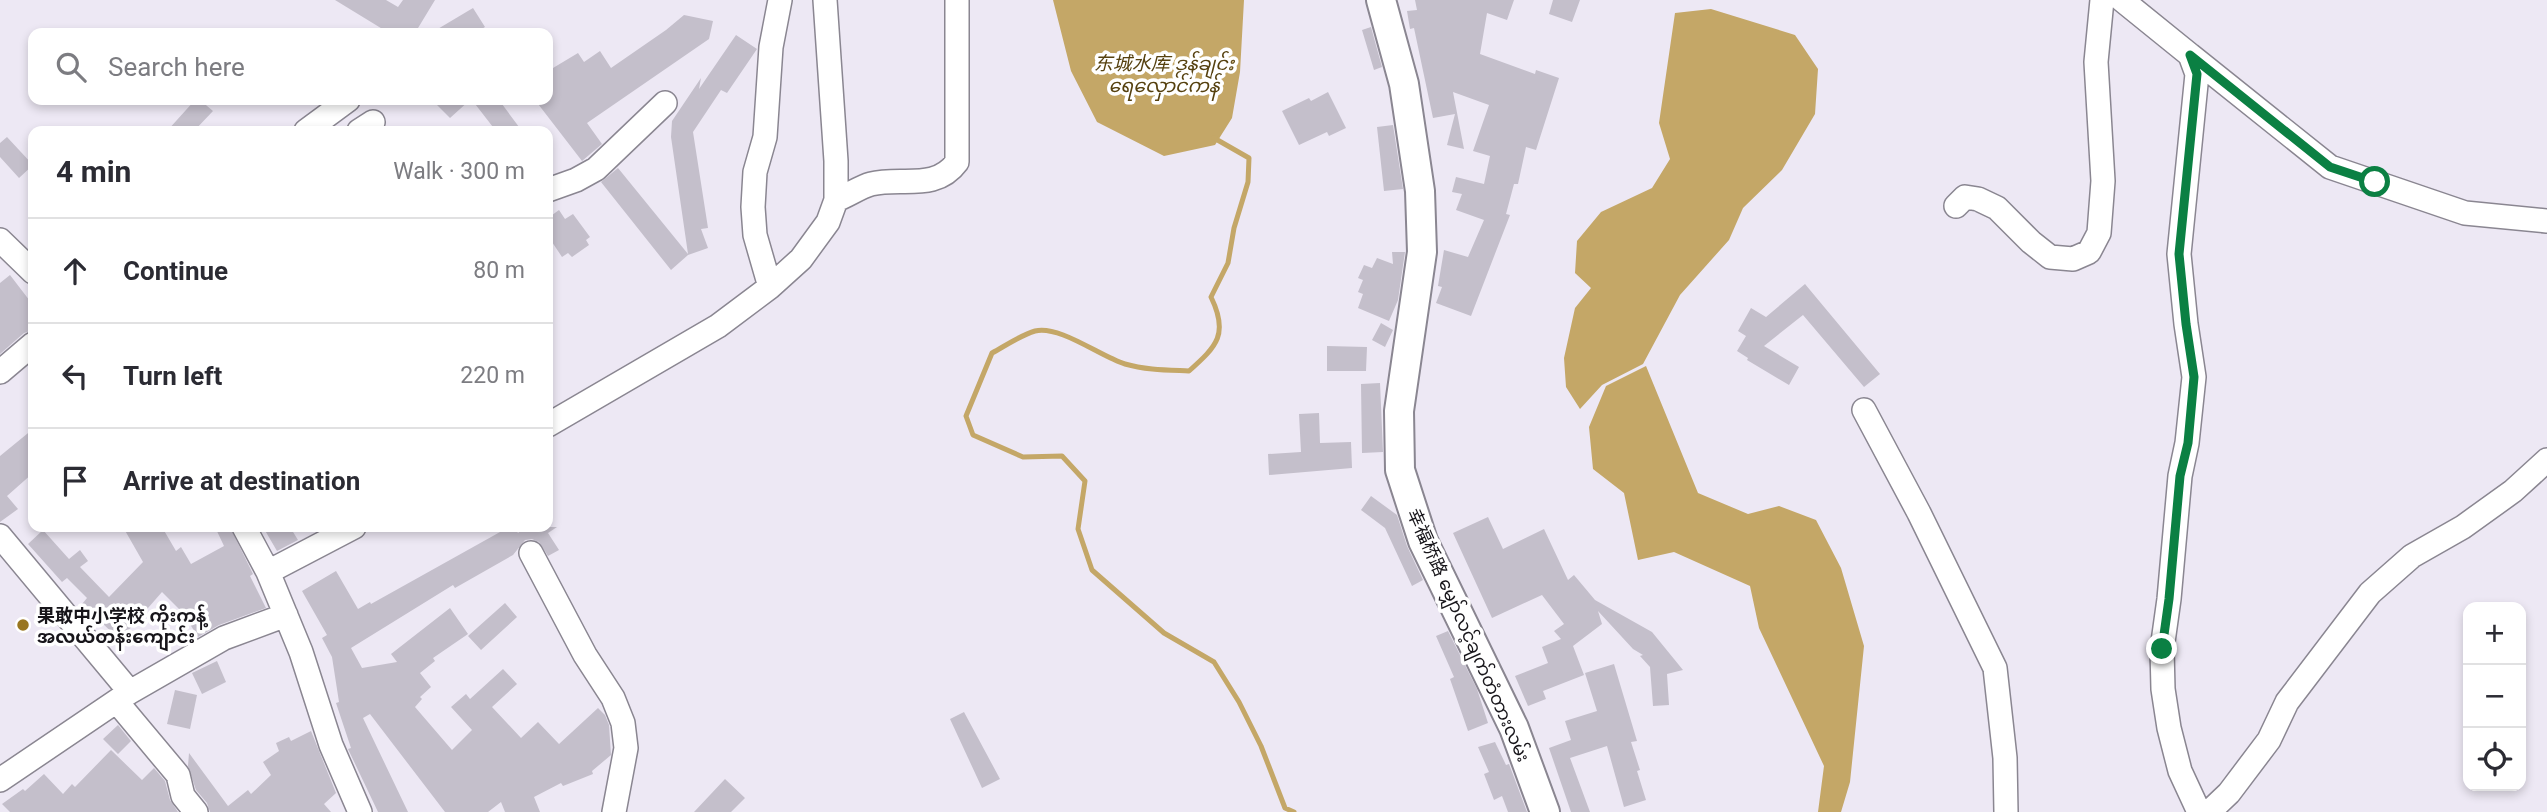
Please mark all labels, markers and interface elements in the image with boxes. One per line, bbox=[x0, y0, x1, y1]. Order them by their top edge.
search box bbox=[28, 28, 553, 105]
icon: search bbox=[52, 48, 90, 86]
water label: 东城水库 ဒွန်ချင်း ရေလှောင်ကန် bbox=[1094, 50, 1236, 101]
text: Search here bbox=[108, 52, 245, 82]
text: 4 min bbox=[56, 154, 131, 189]
text: Walk · 300 m bbox=[393, 158, 525, 185]
route start bbox=[2359, 166, 2390, 197]
icon: ahead bbox=[56, 252, 94, 290]
text: Continue bbox=[123, 256, 228, 286]
text: 80 m bbox=[473, 257, 525, 284]
icon: left bbox=[56, 357, 94, 395]
text: Turn left bbox=[123, 361, 222, 391]
text: 220 m bbox=[460, 362, 525, 389]
icon: arrive bbox=[56, 462, 94, 500]
text: Arrive at destination bbox=[123, 466, 360, 496]
street label: 幸福桥路 မျှော်လင့်ချက်တံတားလမ်း bbox=[1399, 504, 1536, 767]
map controls bbox=[2463, 602, 2526, 791]
button: + bbox=[2463, 602, 2526, 665]
place label: 果敢中小学校 ကိုးကန့် အလယ်တန်းကျောင်း bbox=[37, 604, 208, 652]
marker: 果敢中小学校 ကိုးကန့် အလယ်တန်းကျောင်း bbox=[15, 617, 31, 633]
route end bbox=[2146, 633, 2177, 664]
button: − bbox=[2463, 665, 2526, 728]
button: locate bbox=[2463, 728, 2526, 791]

